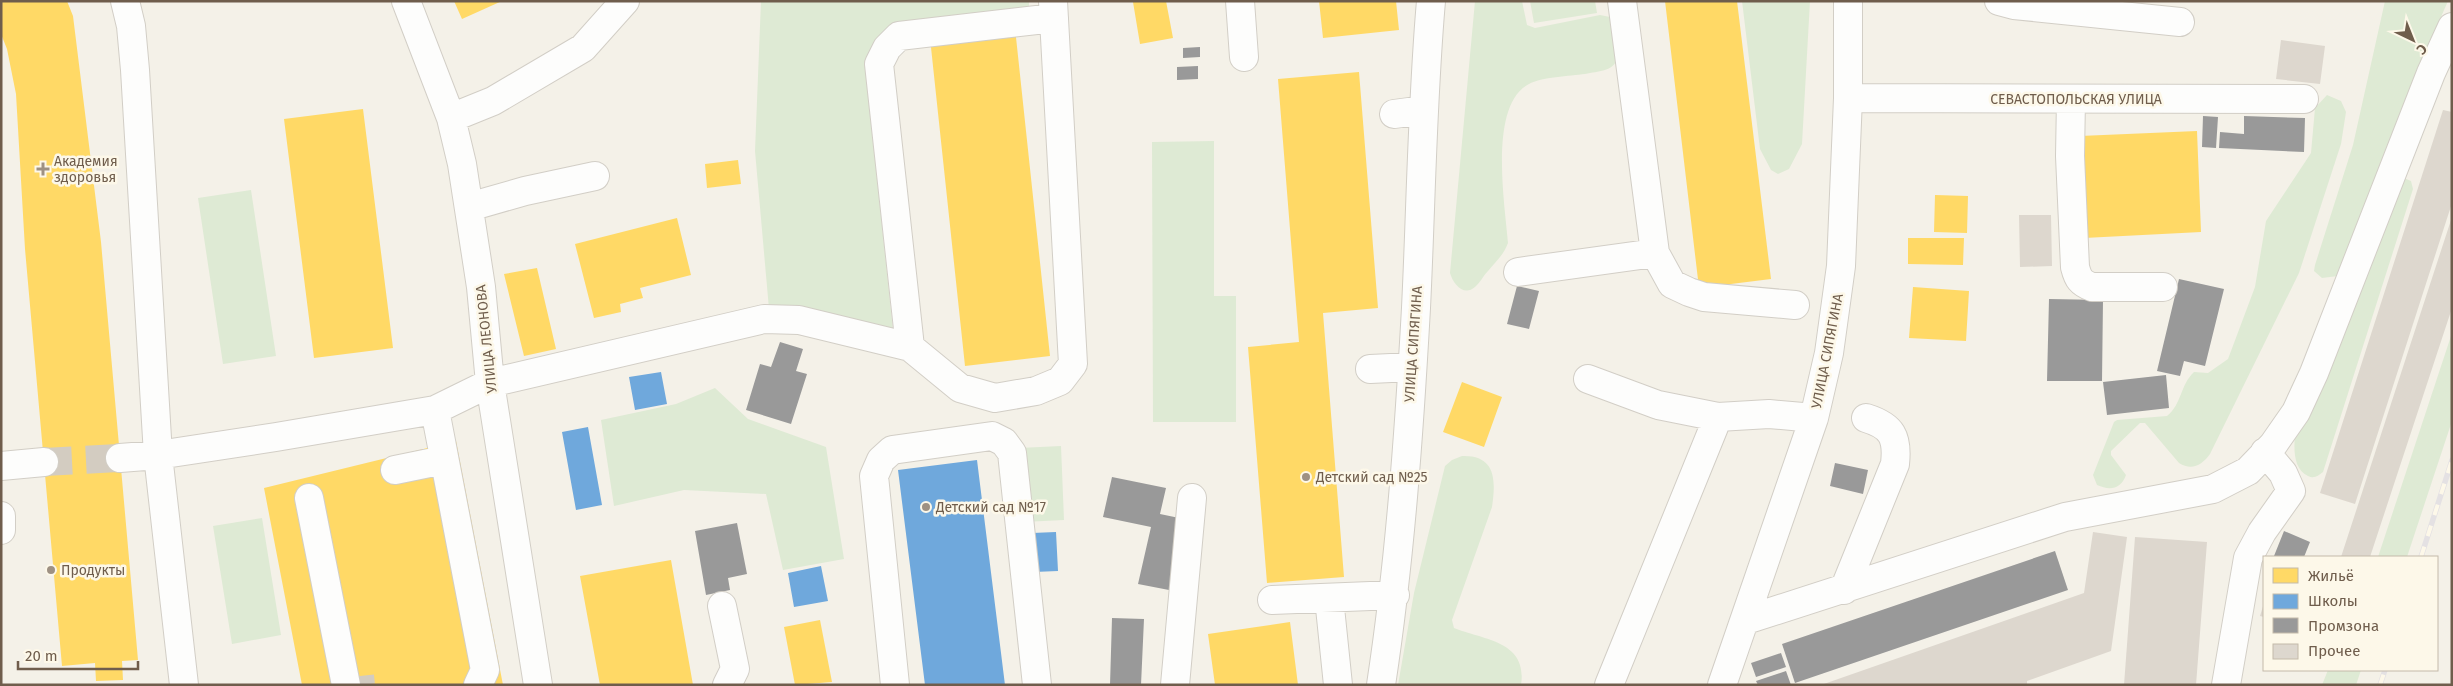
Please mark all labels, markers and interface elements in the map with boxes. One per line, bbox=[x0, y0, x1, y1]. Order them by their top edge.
north arrow bbox=[2388, 15, 2438, 65]
text: С bbox=[2413, 40, 2430, 58]
street label: СЕВАСТОПОЛЬСКАЯ УЛИЦА bbox=[1990, 91, 2162, 108]
place label: Академия здоровья bbox=[54, 153, 118, 186]
marker: Академия здоровья bbox=[36, 162, 50, 176]
street label: УЛИЦА ЛЕОНОВА bbox=[472, 284, 501, 394]
street label: УЛИЦА СИПЯГИНА bbox=[1401, 285, 1426, 403]
street label: УЛИЦА СИПЯГИНА bbox=[1808, 292, 1847, 410]
place label: Детский сад №25 bbox=[1315, 469, 1428, 486]
marker: Детский сад №25 bbox=[1300, 471, 1312, 483]
place label: Детский сад №17 bbox=[935, 499, 1046, 516]
marker: Детский сад №17 bbox=[920, 501, 932, 513]
legend bbox=[2263, 556, 2438, 671]
place label: Продукты bbox=[61, 562, 125, 579]
marker: Продукты bbox=[45, 564, 57, 576]
text: Жильё bbox=[2308, 567, 2354, 585]
text: Школы bbox=[2308, 592, 2358, 610]
text: Промзона bbox=[2308, 617, 2379, 635]
scale bar bbox=[18, 638, 138, 670]
text: Прочее bbox=[2308, 642, 2360, 660]
text: 20 m bbox=[25, 647, 58, 665]

